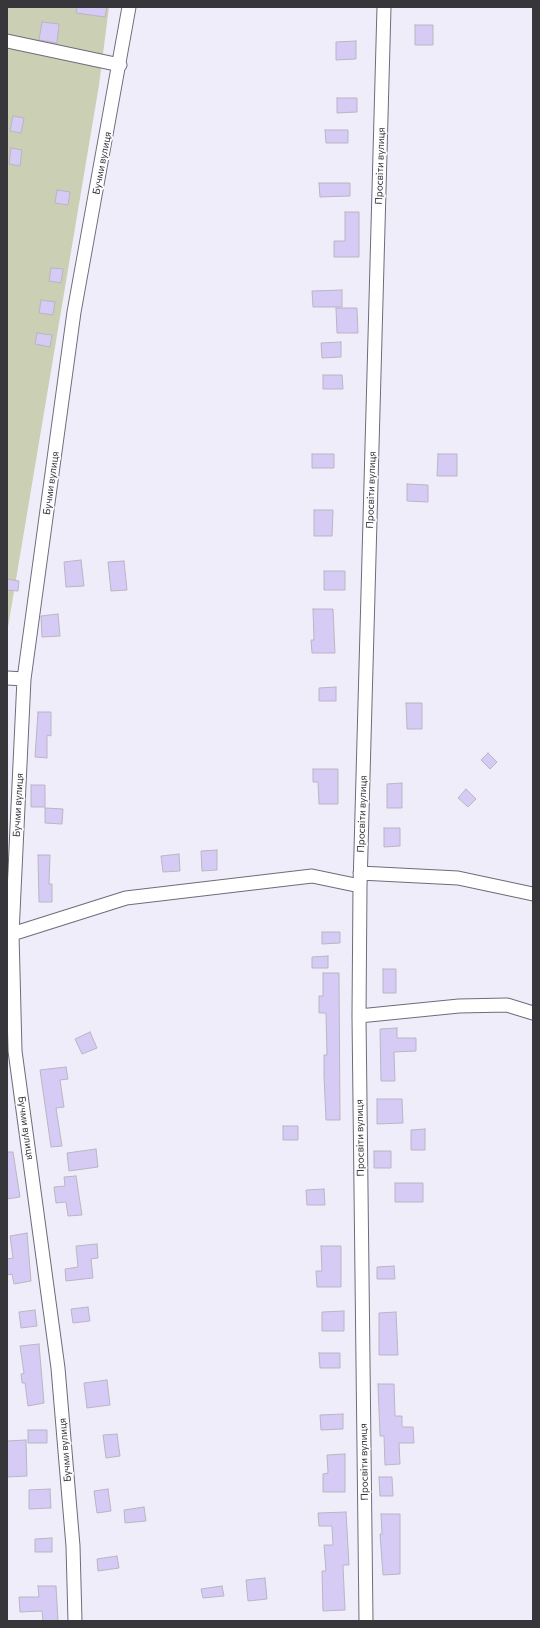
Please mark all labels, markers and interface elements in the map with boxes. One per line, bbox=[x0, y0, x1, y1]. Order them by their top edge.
street label: Просвіти вулиця bbox=[373, 127, 387, 205]
street label: Бучми вулиця bbox=[90, 130, 114, 196]
street label: Бучми вулиця bbox=[41, 450, 61, 516]
street label: Просвіти вулиця bbox=[364, 451, 378, 529]
street label: Бучми вулиця bbox=[10, 773, 26, 837]
street label: Просвіти вулиця bbox=[355, 775, 369, 853]
street label: Бучми вулиця bbox=[16, 1095, 36, 1161]
street label: Просвіти вулиця bbox=[353, 1099, 367, 1177]
street label: Бучми вулиця bbox=[56, 1418, 74, 1482]
street label: Просвіти вулиця bbox=[357, 1423, 371, 1501]

